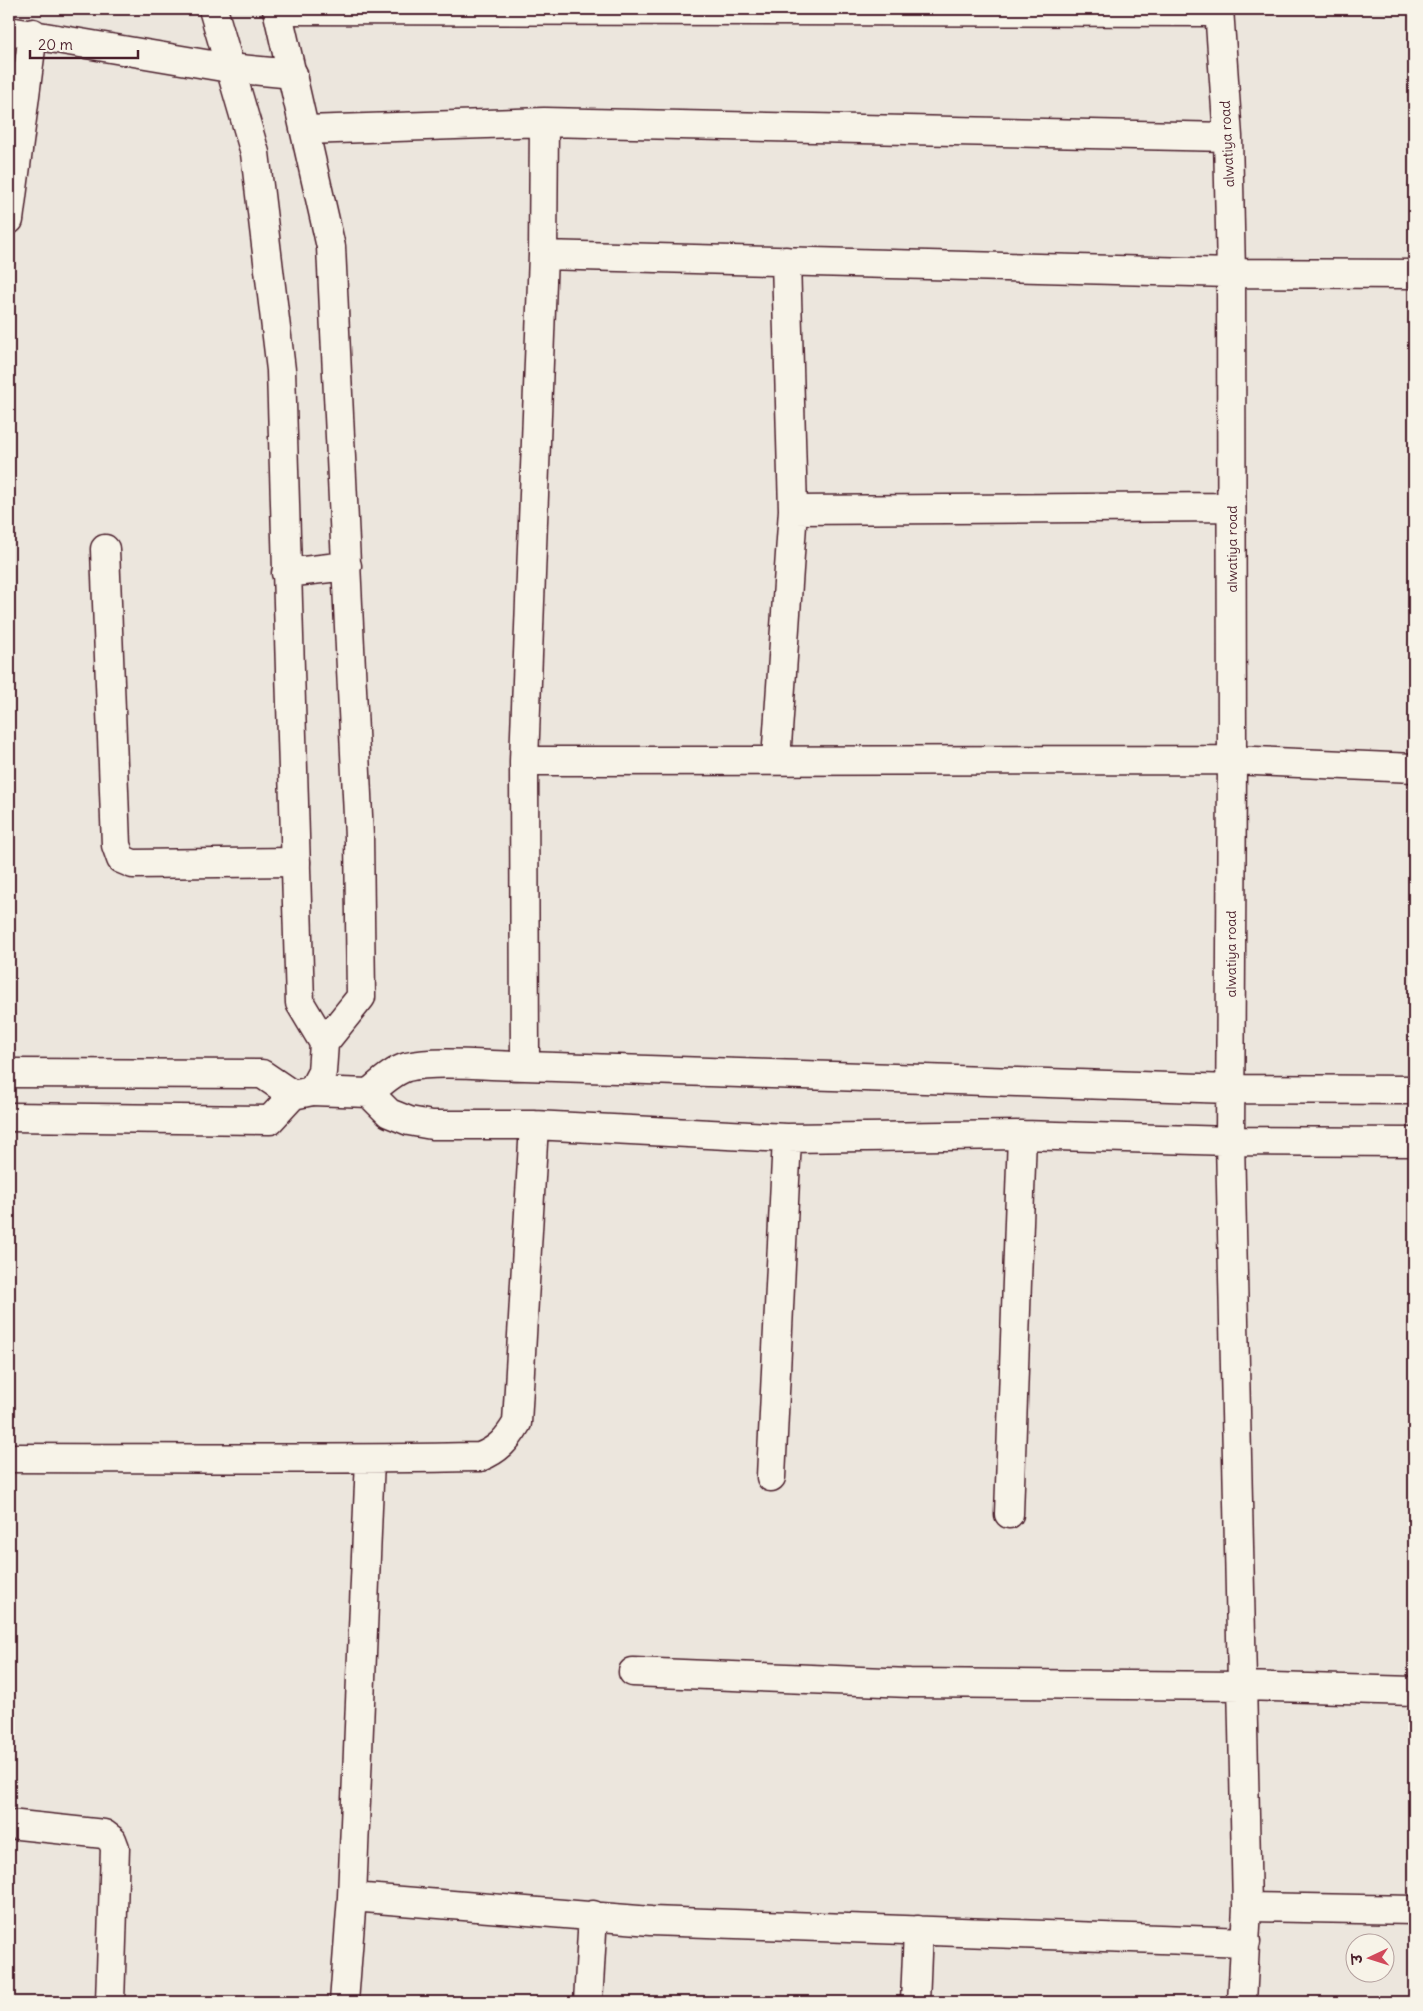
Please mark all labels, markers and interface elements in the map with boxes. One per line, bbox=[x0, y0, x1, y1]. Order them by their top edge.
scale bar bbox=[30, 28, 138, 60]
text: 20 m bbox=[38, 35, 73, 54]
street label: alwatiya road bbox=[1216, 100, 1238, 188]
street label: alwatiya road bbox=[1223, 506, 1241, 592]
street label: alwatiya road bbox=[1222, 911, 1240, 997]
north arrow bbox=[1346, 1934, 1396, 1984]
text: उ bbox=[1348, 1952, 1366, 1966]

